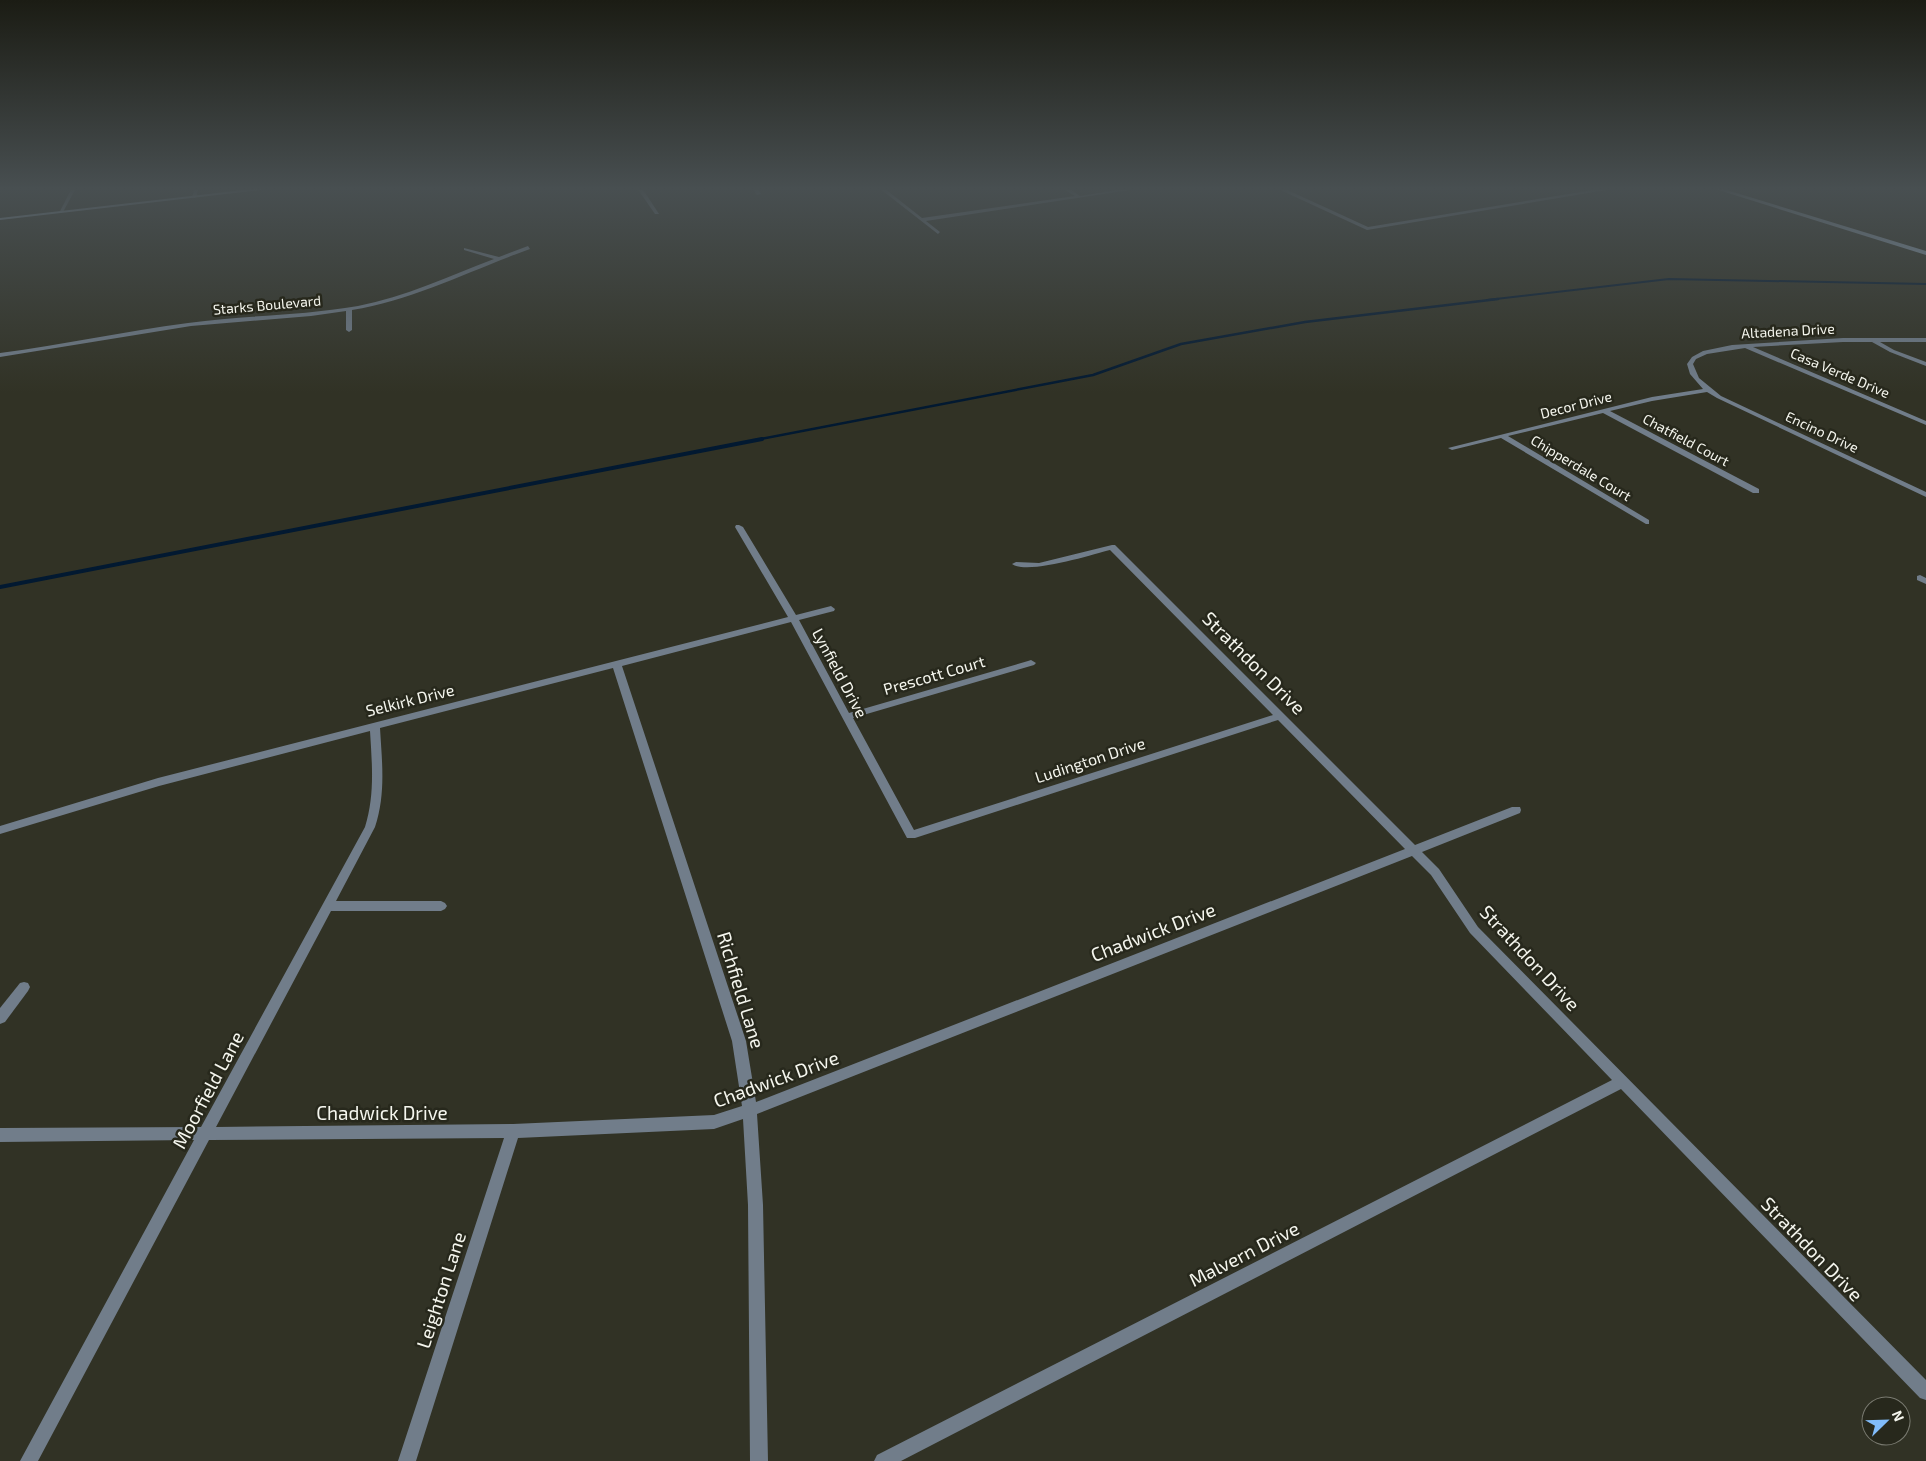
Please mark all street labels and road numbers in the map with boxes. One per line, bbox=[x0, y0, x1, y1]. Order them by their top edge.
street label: Starks Boulevard bbox=[212, 291, 322, 318]
street label: Altadena Drive bbox=[1741, 320, 1835, 341]
street label: Casa Verde Drive bbox=[1788, 344, 1892, 401]
street label: Decor Drive bbox=[1538, 387, 1613, 422]
street label: Encino Drive bbox=[1783, 407, 1861, 456]
street label: Chatfield Court bbox=[1640, 410, 1732, 469]
street label: Chipperdale Court bbox=[1528, 431, 1635, 504]
street label: Strathdon Drive bbox=[1198, 606, 1311, 719]
street label: Lynfield Drive bbox=[809, 625, 872, 721]
street label: Prescott Court bbox=[881, 651, 987, 698]
street label: Selkirk Drive bbox=[364, 679, 456, 720]
street label: Ludington Drive bbox=[1032, 733, 1147, 786]
street label: Chadwick Drive bbox=[1087, 897, 1218, 966]
street label: Strathdon Drive bbox=[1476, 900, 1585, 1015]
street label: Richfield Lane bbox=[713, 929, 770, 1051]
street label: Moorfield Lane bbox=[167, 1027, 248, 1152]
street label: Chadwick Drive bbox=[710, 1045, 842, 1112]
street label: Chadwick Drive bbox=[316, 1101, 448, 1124]
street label: Strathdon Drive bbox=[1757, 1192, 1868, 1306]
street label: Malvern Drive bbox=[1185, 1216, 1303, 1291]
street label: Leighton Lane bbox=[411, 1229, 470, 1351]

